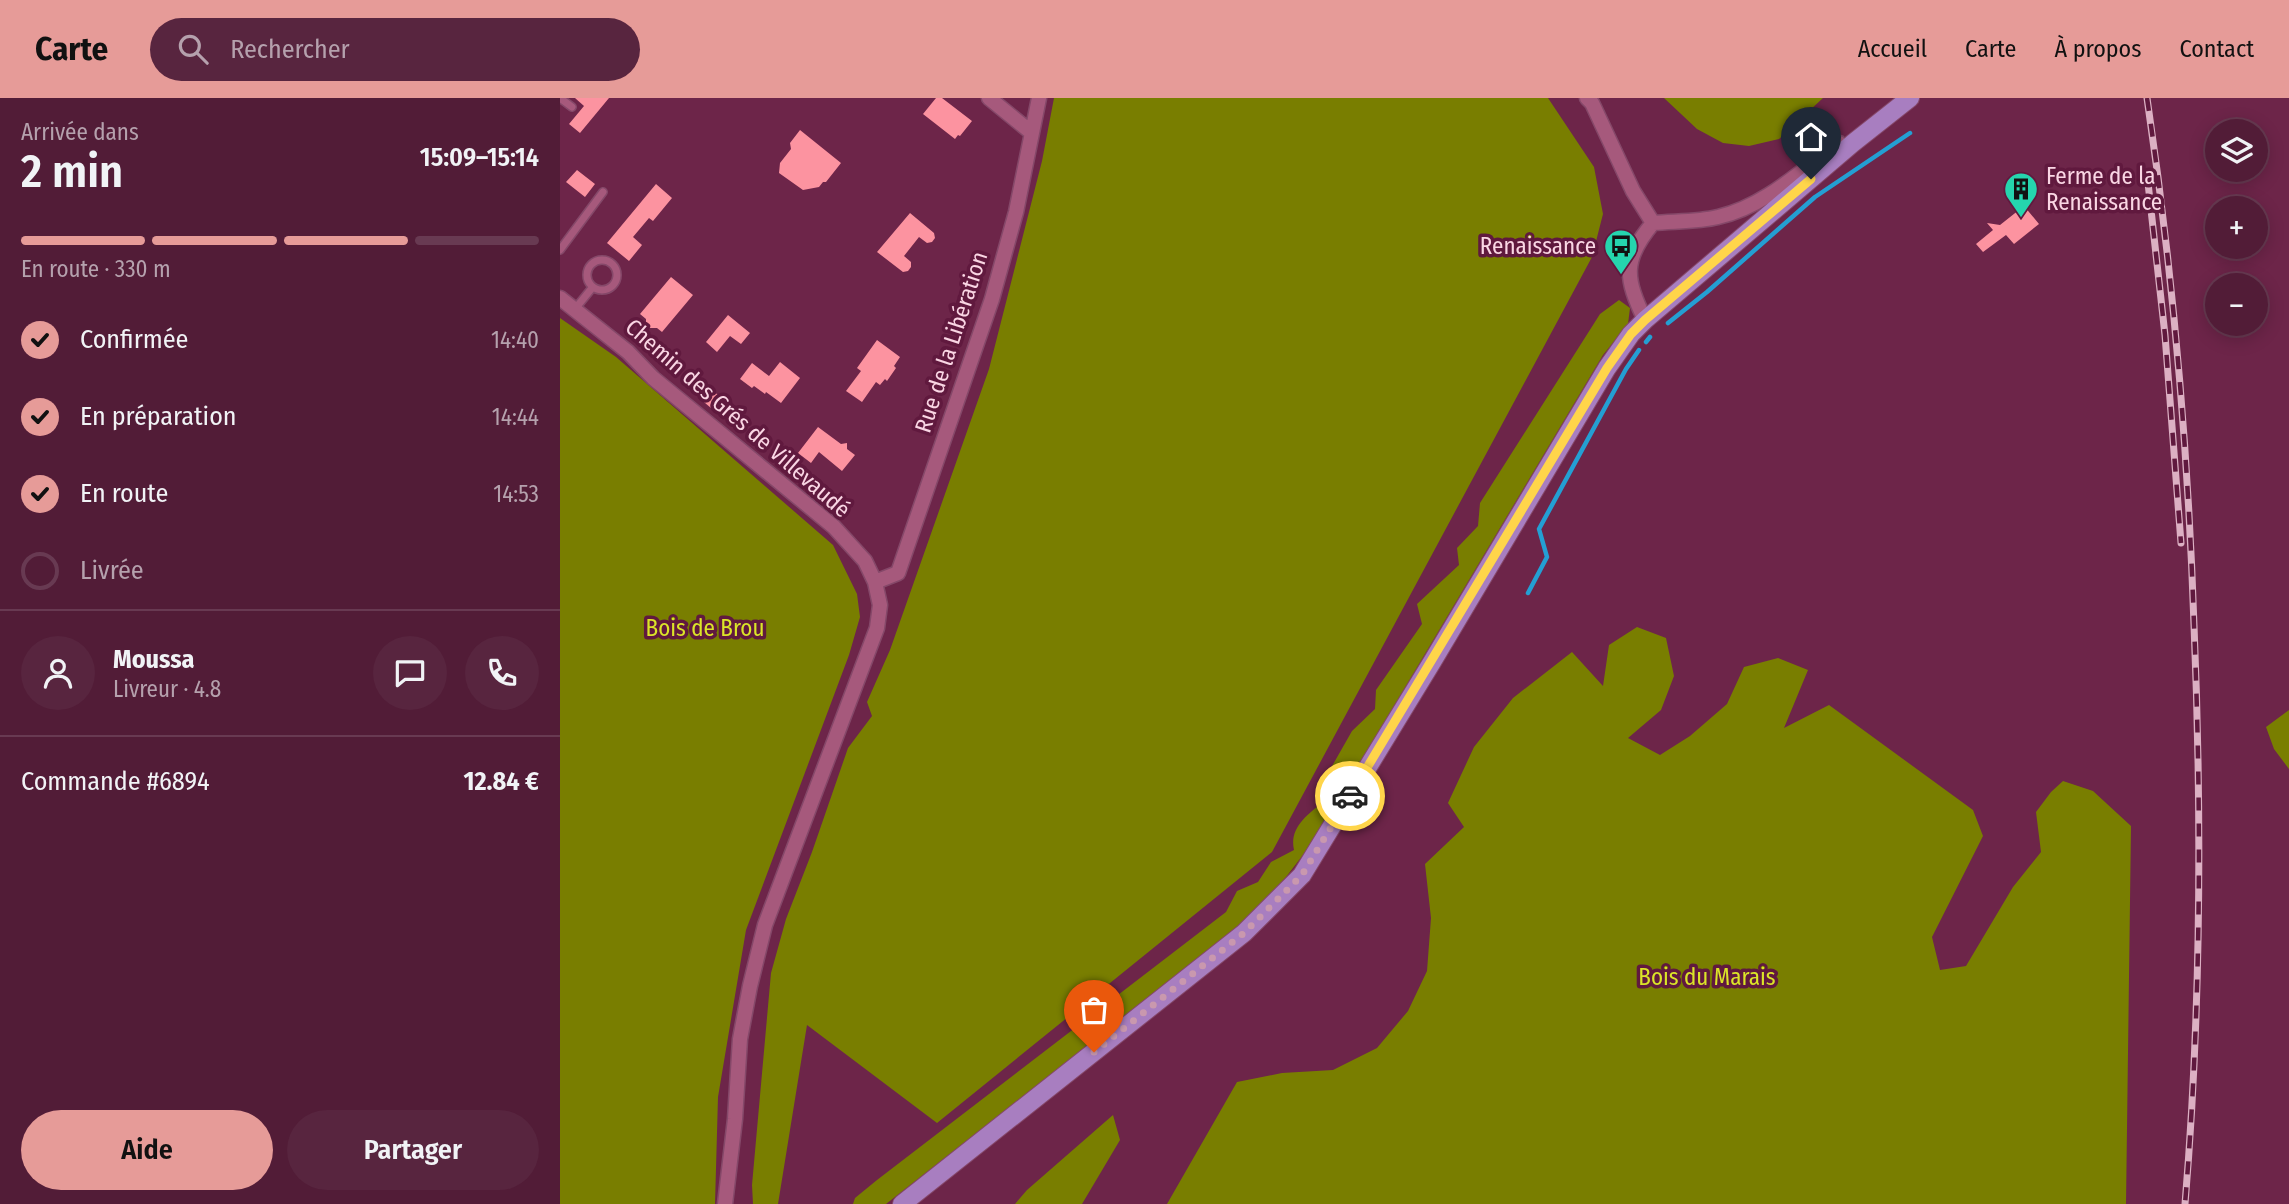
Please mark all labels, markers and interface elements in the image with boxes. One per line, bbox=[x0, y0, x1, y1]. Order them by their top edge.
search box bbox=[150, 18, 640, 81]
text: Carte bbox=[35, 29, 108, 69]
icon: search bbox=[174, 30, 212, 68]
text: Rechercher bbox=[230, 34, 350, 65]
text: Accueil bbox=[1858, 35, 1927, 63]
text: Carte bbox=[1965, 35, 2016, 63]
text: À propos bbox=[2054, 35, 2141, 63]
text: Contact bbox=[2179, 35, 2254, 63]
pin bbox=[1781, 107, 1841, 179]
text: Arrivée dans bbox=[21, 118, 139, 146]
icon: home bbox=[1792, 118, 1830, 156]
map controls bbox=[2205, 119, 2268, 336]
button: layers bbox=[2205, 119, 2268, 182]
text: 15:09–15:14 bbox=[420, 142, 539, 173]
text: 2 min bbox=[21, 144, 123, 199]
place label: Ferme de la Renaissance bbox=[2046, 162, 2162, 216]
building icon: Ferme de la Renaissance bbox=[2002, 170, 2040, 219]
button: + bbox=[2205, 196, 2268, 259]
bus stop icon: Renaissance bbox=[1602, 227, 1640, 276]
place label: Renaissance bbox=[1480, 232, 1596, 260]
street label: Rue de la Libération bbox=[909, 248, 993, 436]
text: En route · 330 m bbox=[21, 255, 171, 283]
button: − bbox=[2205, 273, 2268, 336]
street label: Chemin des Grés de Villevaudé bbox=[620, 313, 856, 523]
icon: check bbox=[21, 321, 59, 359]
text: Confirmée bbox=[80, 324, 188, 355]
text: 14:40 bbox=[491, 326, 539, 354]
icon: check bbox=[21, 398, 59, 436]
text: En préparation bbox=[80, 401, 237, 432]
text: 14:44 bbox=[492, 403, 539, 431]
icon: check bbox=[21, 475, 59, 513]
text: En route bbox=[80, 478, 168, 509]
text: 14:53 bbox=[493, 480, 539, 508]
text: Livrée bbox=[80, 555, 144, 586]
park label: Bois de Brou bbox=[646, 614, 764, 642]
button: person bbox=[21, 636, 95, 710]
button: chat bbox=[373, 636, 447, 710]
button: phone bbox=[465, 636, 539, 710]
text: Moussa bbox=[113, 644, 194, 675]
text: Livreur · 4.8 bbox=[113, 675, 221, 703]
courier bbox=[1315, 761, 1385, 831]
text: Commande #6894 bbox=[21, 766, 210, 797]
text: 12.84 € bbox=[464, 766, 539, 797]
icon: car bbox=[1331, 777, 1369, 815]
park label: Bois du Marais bbox=[1638, 963, 1776, 991]
pin bbox=[1064, 980, 1124, 1052]
icon: bag bbox=[1075, 991, 1113, 1029]
button: Aide bbox=[21, 1110, 273, 1190]
button: Partager bbox=[287, 1110, 539, 1190]

